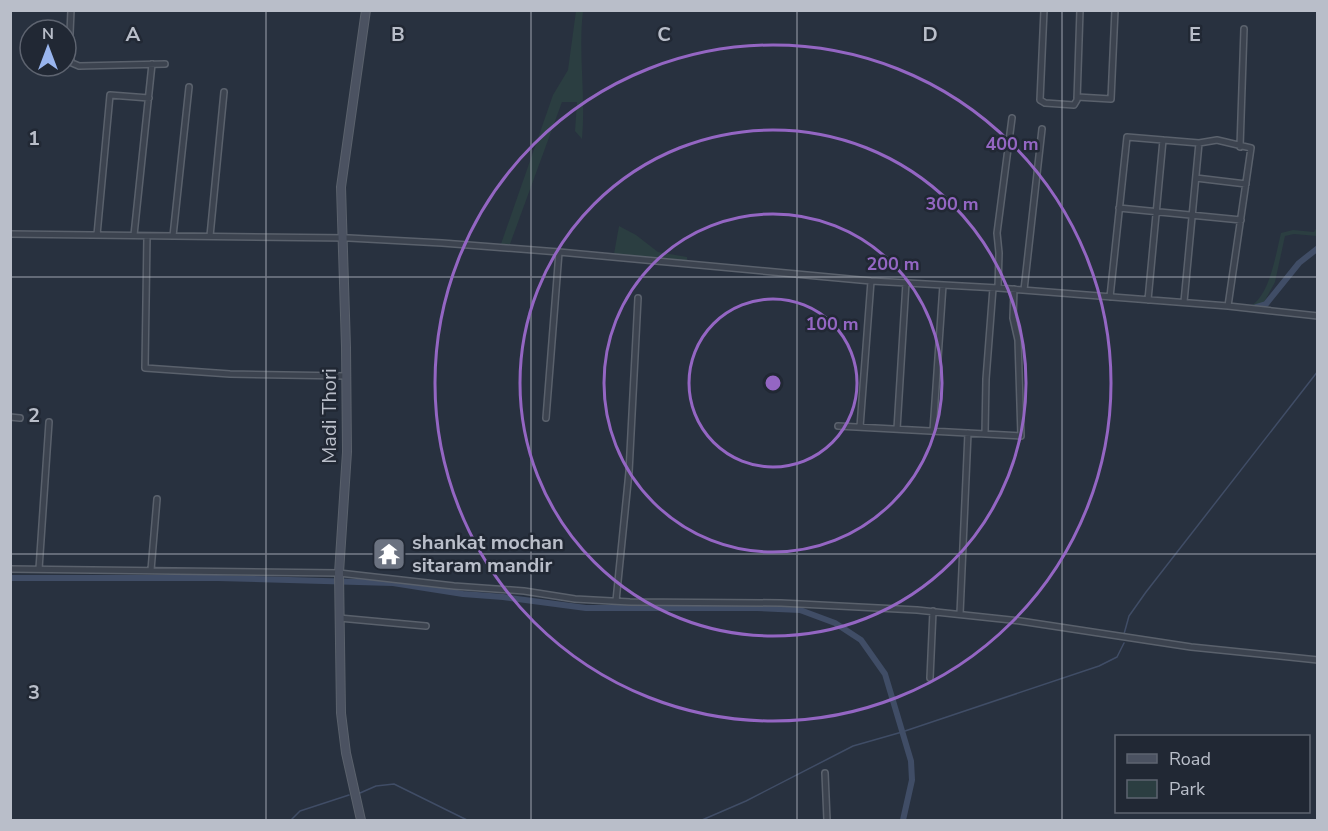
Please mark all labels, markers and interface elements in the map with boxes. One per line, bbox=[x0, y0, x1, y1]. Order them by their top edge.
north arrow bbox=[18, 18, 78, 78]
text: A bbox=[126, 21, 141, 48]
text: B bbox=[391, 21, 405, 48]
text: C bbox=[657, 21, 671, 48]
text: D bbox=[922, 21, 938, 48]
text: E bbox=[1189, 21, 1201, 48]
text: N bbox=[42, 23, 54, 45]
text: 1 bbox=[28, 125, 40, 152]
text: 400 m bbox=[985, 132, 1039, 156]
text: 300 m bbox=[925, 192, 979, 216]
text: 200 m bbox=[866, 252, 920, 276]
text: 100 m bbox=[805, 312, 859, 336]
street label: Madi Thori bbox=[316, 368, 343, 464]
centre of rings bbox=[763, 373, 783, 393]
text: 2 bbox=[28, 402, 40, 429]
place label: shankat mochan sitaram mandir bbox=[412, 529, 564, 579]
temple icon: shankat mochan sitaram mandir bbox=[371, 536, 407, 572]
text: 3 bbox=[28, 679, 40, 706]
legend bbox=[1115, 735, 1310, 813]
text: Road bbox=[1169, 747, 1211, 771]
text: Park bbox=[1169, 777, 1206, 801]

